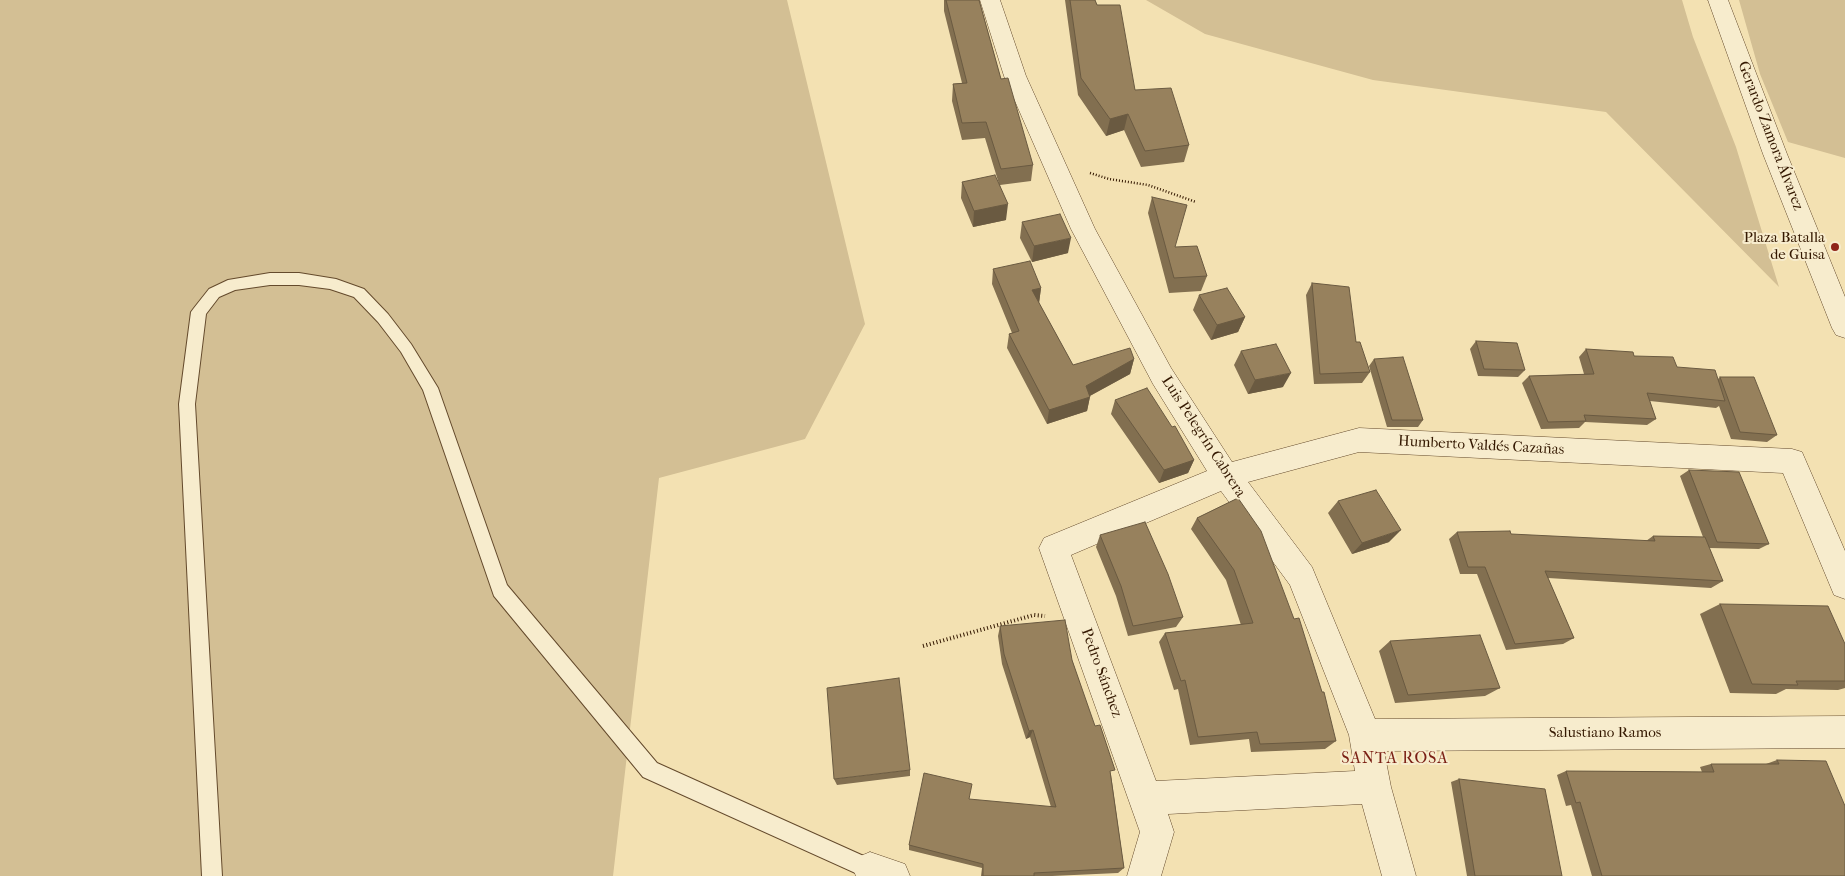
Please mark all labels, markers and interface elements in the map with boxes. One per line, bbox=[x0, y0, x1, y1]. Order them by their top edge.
street label: Gerardo Zamora Álvarez bbox=[1733, 59, 1807, 213]
place label: Plaza Batalla de Guisa bbox=[1744, 229, 1825, 264]
marker: Plaza Batalla de Guisa bbox=[1829, 241, 1841, 253]
street label: Luis Pelegrín Cabrera bbox=[1157, 373, 1249, 501]
street label: Humberto Valdés Cazañas bbox=[1397, 433, 1565, 459]
street label: Pedro Sánchez bbox=[1077, 626, 1125, 720]
street label: Salustiano Ramos bbox=[1549, 724, 1661, 742]
district label: SANTA ROSA bbox=[1340, 749, 1450, 769]

